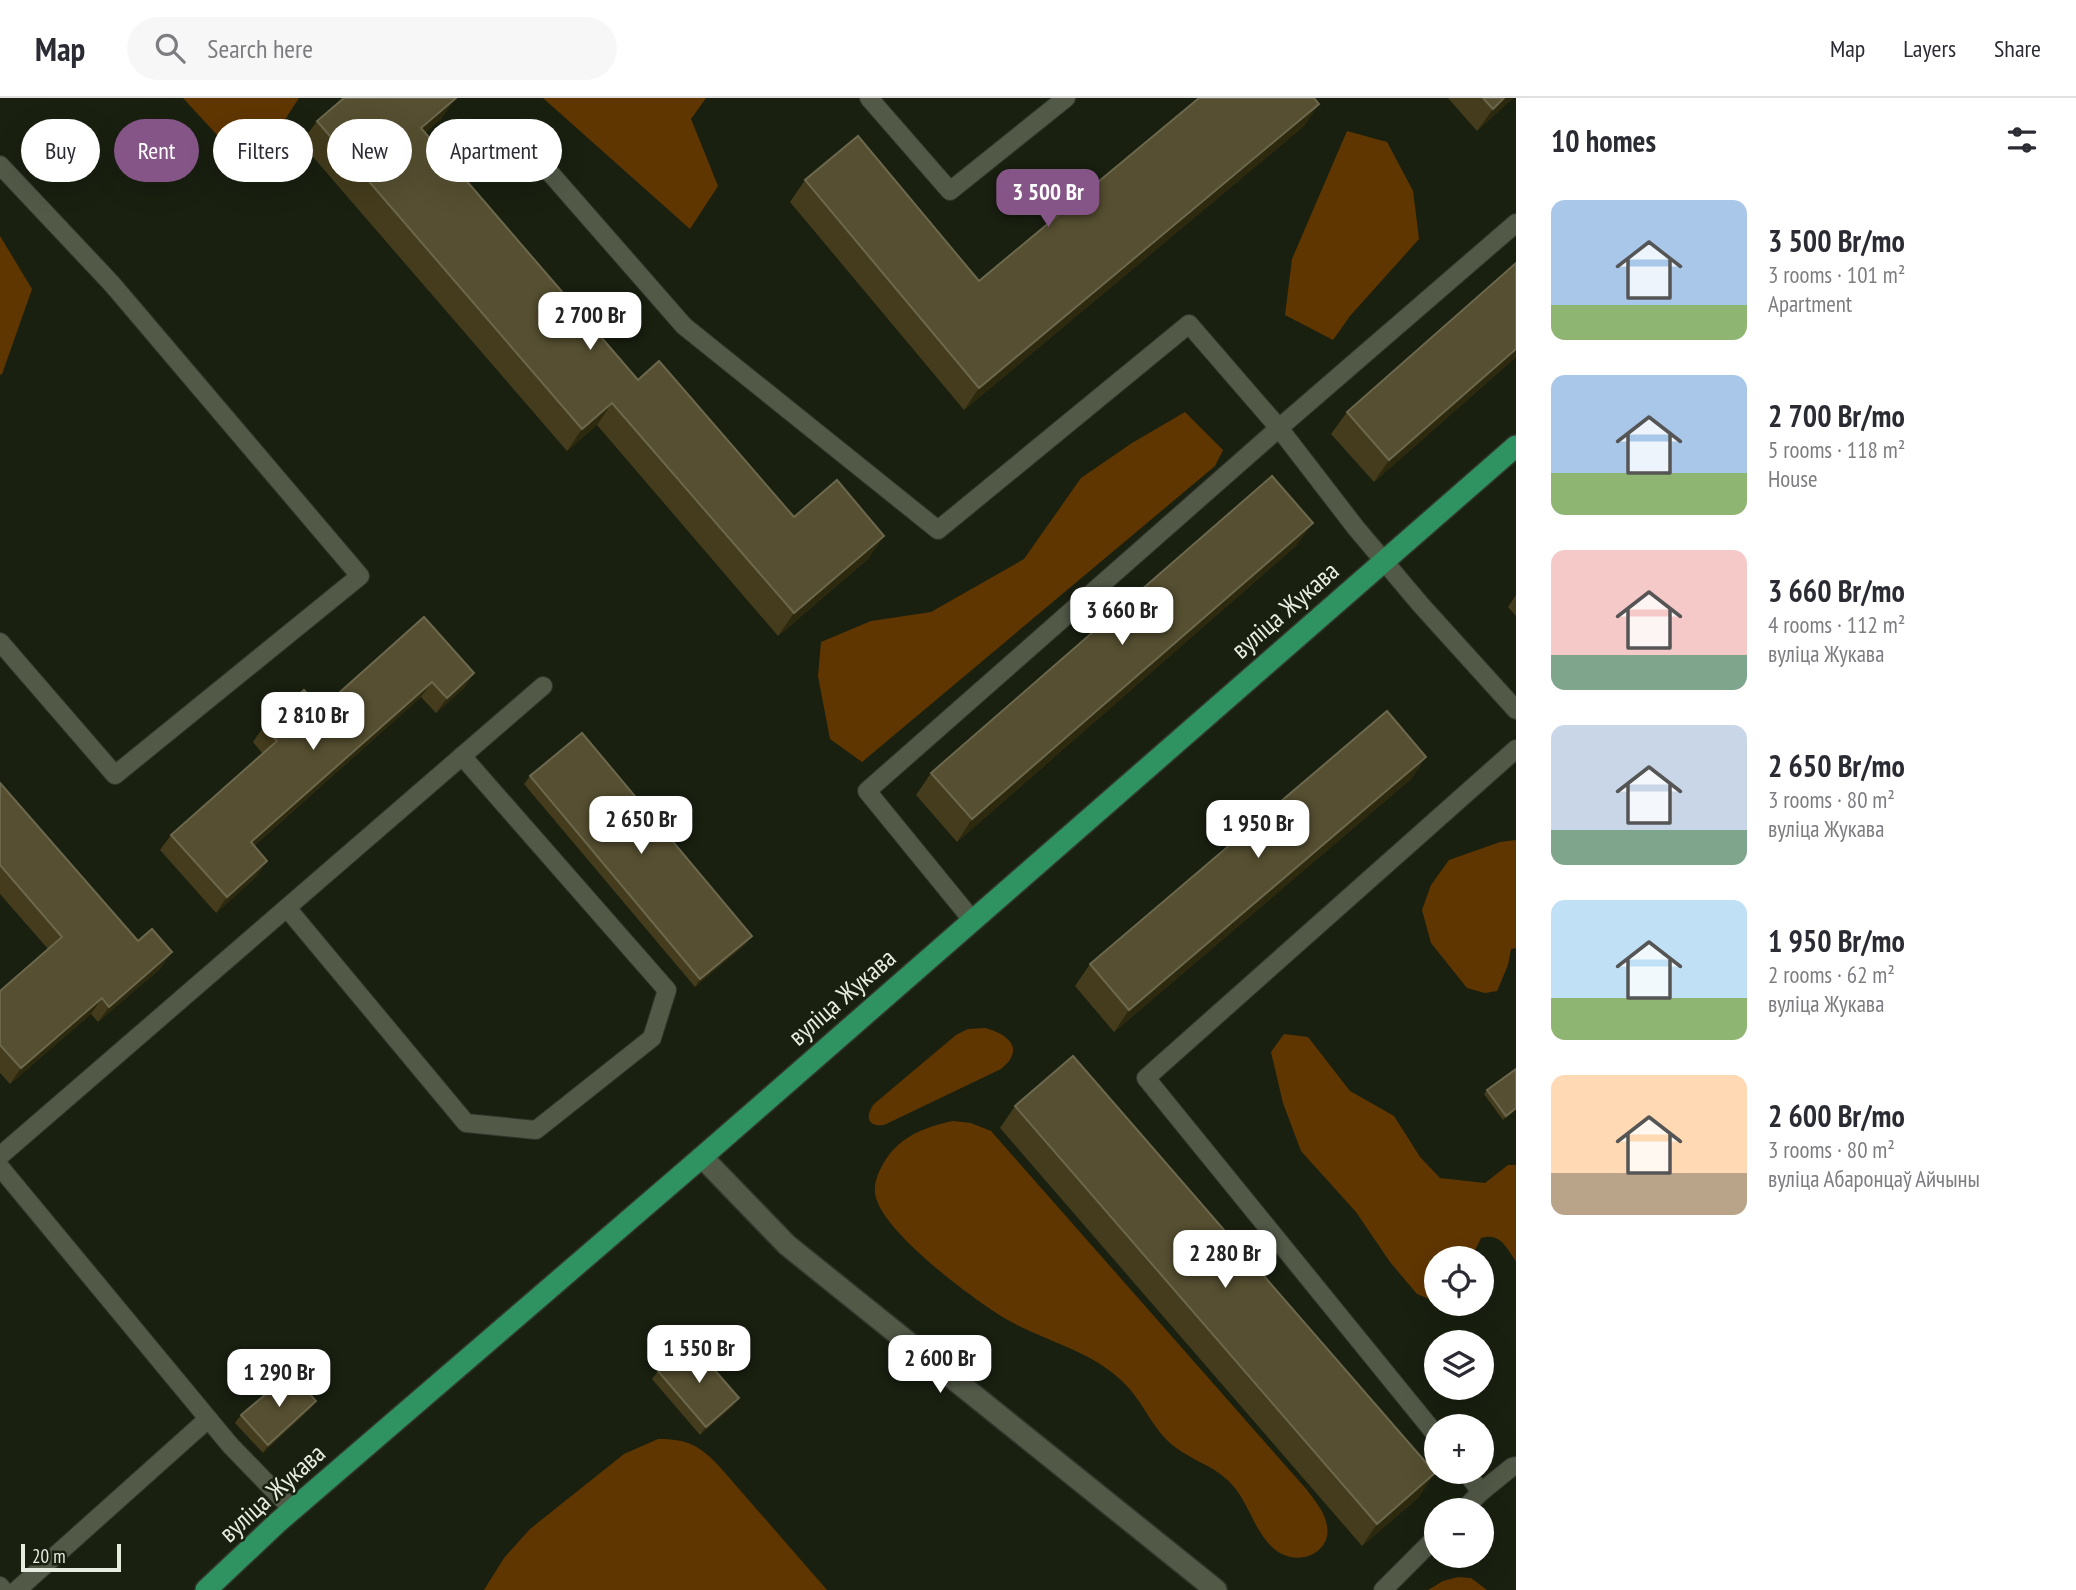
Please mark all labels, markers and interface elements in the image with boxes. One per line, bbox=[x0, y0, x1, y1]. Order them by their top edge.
search box bbox=[127, 17, 617, 80]
text: Map bbox=[35, 27, 85, 70]
icon: search bbox=[151, 29, 189, 67]
text: Search here bbox=[207, 32, 313, 65]
text: Map bbox=[1830, 33, 1865, 64]
text: Layers bbox=[1903, 33, 1956, 64]
text: Share bbox=[1994, 33, 2041, 64]
chip: Buy bbox=[21, 119, 100, 182]
chip: Rent bbox=[114, 119, 199, 182]
chip: Filters bbox=[213, 119, 313, 182]
chip: New bbox=[327, 119, 412, 182]
chip: Apartment bbox=[426, 119, 562, 182]
text: 10 homes bbox=[1551, 121, 1656, 160]
icon: filters bbox=[2003, 121, 2041, 159]
pin: 3 500 Br bbox=[976, 170, 1120, 229]
text: 3 500 Br bbox=[1012, 177, 1084, 206]
text: 3 500 Br/mo bbox=[1768, 221, 1905, 260]
icon: home bbox=[1607, 228, 1691, 312]
text: 3 rooms · 101 m² bbox=[1768, 260, 1905, 289]
text: Apartment bbox=[1768, 289, 1852, 318]
pin: 2 700 Br bbox=[518, 292, 662, 352]
text: 2 700 Br bbox=[554, 300, 626, 329]
text: 2 700 Br/mo bbox=[1768, 396, 1905, 435]
icon: home bbox=[1607, 403, 1691, 487]
text: 5 rooms · 118 m² bbox=[1768, 435, 1905, 464]
text: House bbox=[1768, 464, 1818, 493]
street label: вуліца Жукава bbox=[1224, 554, 1345, 665]
text: 3 660 Br/mo bbox=[1768, 571, 1905, 610]
icon: home bbox=[1607, 578, 1691, 662]
pin: 3 660 Br bbox=[1050, 588, 1194, 647]
text: 3 660 Br bbox=[1086, 595, 1158, 624]
text: 4 rooms · 112 m² bbox=[1768, 610, 1905, 639]
text: вуліца Жукава bbox=[1768, 639, 1884, 668]
pin: 2 810 Br bbox=[241, 692, 385, 752]
text: 2 810 Br bbox=[277, 700, 349, 729]
text: 2 650 Br/mo bbox=[1768, 746, 1905, 785]
icon: home bbox=[1607, 753, 1691, 837]
text: 3 rooms · 80 m² bbox=[1768, 785, 1895, 814]
pin: 2 650 Br bbox=[569, 796, 713, 856]
pin: 1 950 Br bbox=[1186, 800, 1330, 860]
text: 2 650 Br bbox=[605, 804, 677, 833]
text: 1 950 Br bbox=[1222, 808, 1294, 837]
text: вуліца Жукава bbox=[1768, 814, 1884, 843]
text: 1 950 Br/mo bbox=[1768, 921, 1905, 960]
icon: home bbox=[1607, 928, 1691, 1012]
street label: вуліца Жукава bbox=[781, 941, 902, 1052]
text: 2 rooms · 62 m² bbox=[1768, 960, 1895, 989]
text: вуліца Жукава bbox=[1768, 989, 1884, 1018]
text: 2 600 Br/mo bbox=[1768, 1096, 1905, 1135]
icon: home bbox=[1607, 1103, 1691, 1187]
text: 3 rooms · 80 m² bbox=[1768, 1135, 1895, 1164]
text: вуліца Абаронцаў Айчыны bbox=[1768, 1164, 1980, 1193]
pin: 2 280 Br bbox=[1153, 1230, 1297, 1290]
text: 2 280 Br bbox=[1189, 1238, 1261, 1267]
map controls bbox=[1424, 1246, 1494, 1568]
button: locate bbox=[1424, 1246, 1494, 1316]
pin: 1 550 Br bbox=[627, 1326, 771, 1385]
button: layers bbox=[1424, 1330, 1494, 1400]
text: 1 550 Br bbox=[663, 1333, 735, 1362]
pin: 2 600 Br bbox=[868, 1336, 1012, 1395]
text: 2 600 Br bbox=[904, 1343, 976, 1372]
pin: 1 290 Br bbox=[207, 1350, 351, 1409]
text: 1 290 Br bbox=[243, 1357, 315, 1386]
button: + bbox=[1424, 1414, 1494, 1484]
street label: вуліца Жукава bbox=[212, 1436, 332, 1549]
button: − bbox=[1424, 1498, 1494, 1568]
scale bar bbox=[21, 1541, 121, 1573]
text: 20 m bbox=[32, 1544, 66, 1568]

